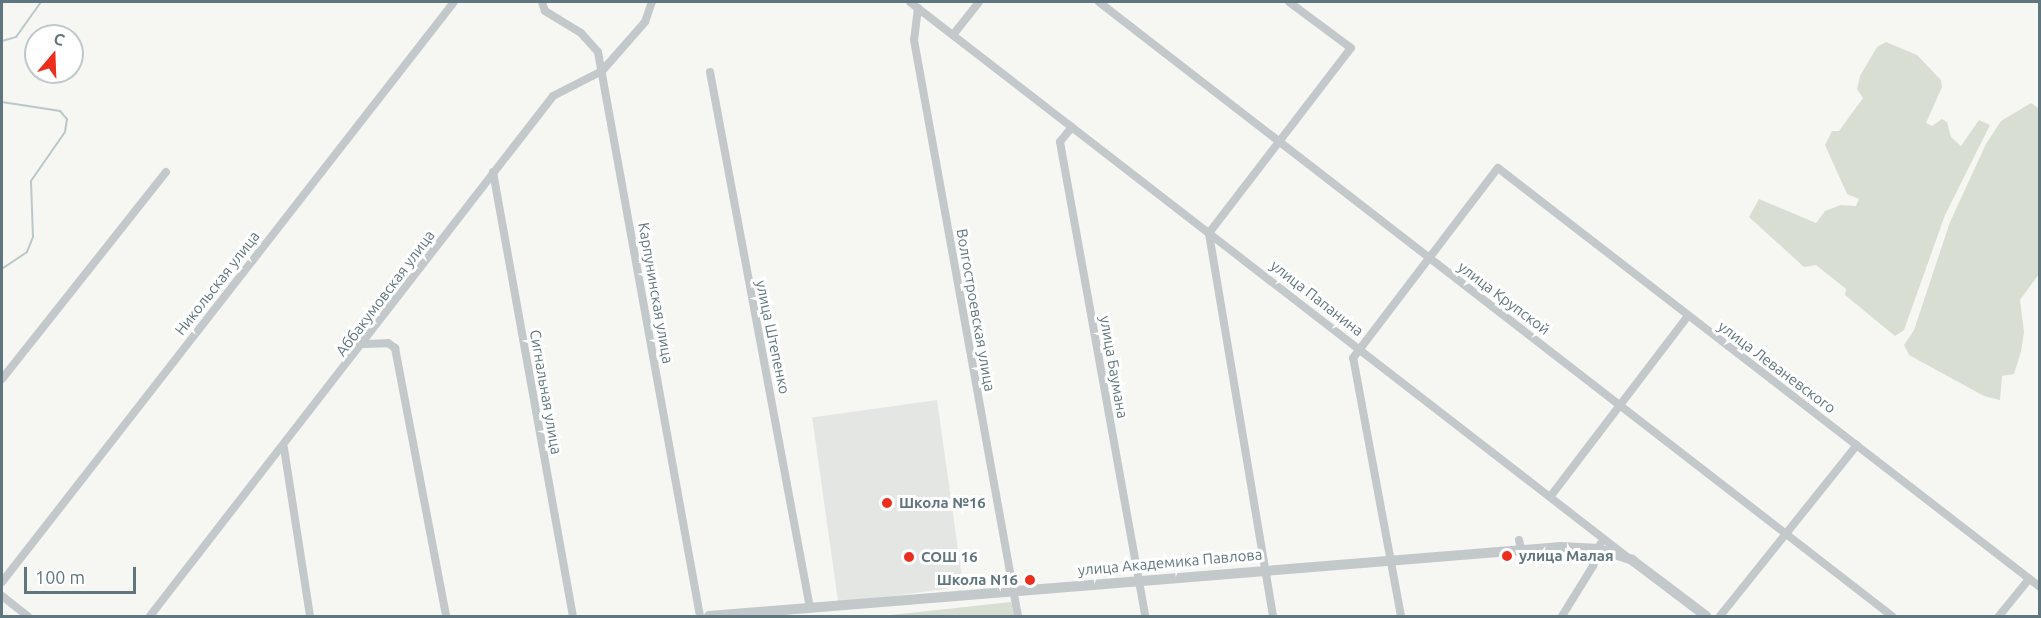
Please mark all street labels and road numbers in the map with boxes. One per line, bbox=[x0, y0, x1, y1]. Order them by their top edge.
street label: Карпунинская улица bbox=[635, 221, 677, 365]
street label: Никольская улица bbox=[171, 227, 263, 339]
street label: Аббакумовская улица bbox=[332, 227, 438, 359]
street label: Волгостроевская улица bbox=[953, 227, 999, 393]
street label: улица Папанина bbox=[1267, 256, 1367, 340]
street label: улица Крупской bbox=[1455, 258, 1553, 338]
street label: улица Штепенко bbox=[752, 278, 794, 396]
street label: улица Баумана bbox=[1096, 314, 1132, 420]
street label: улица Леваневского bbox=[1715, 317, 1839, 417]
street label: Сигнальная улица bbox=[526, 328, 566, 456]
street label: улица Академика Павлова bbox=[1077, 545, 1263, 579]

